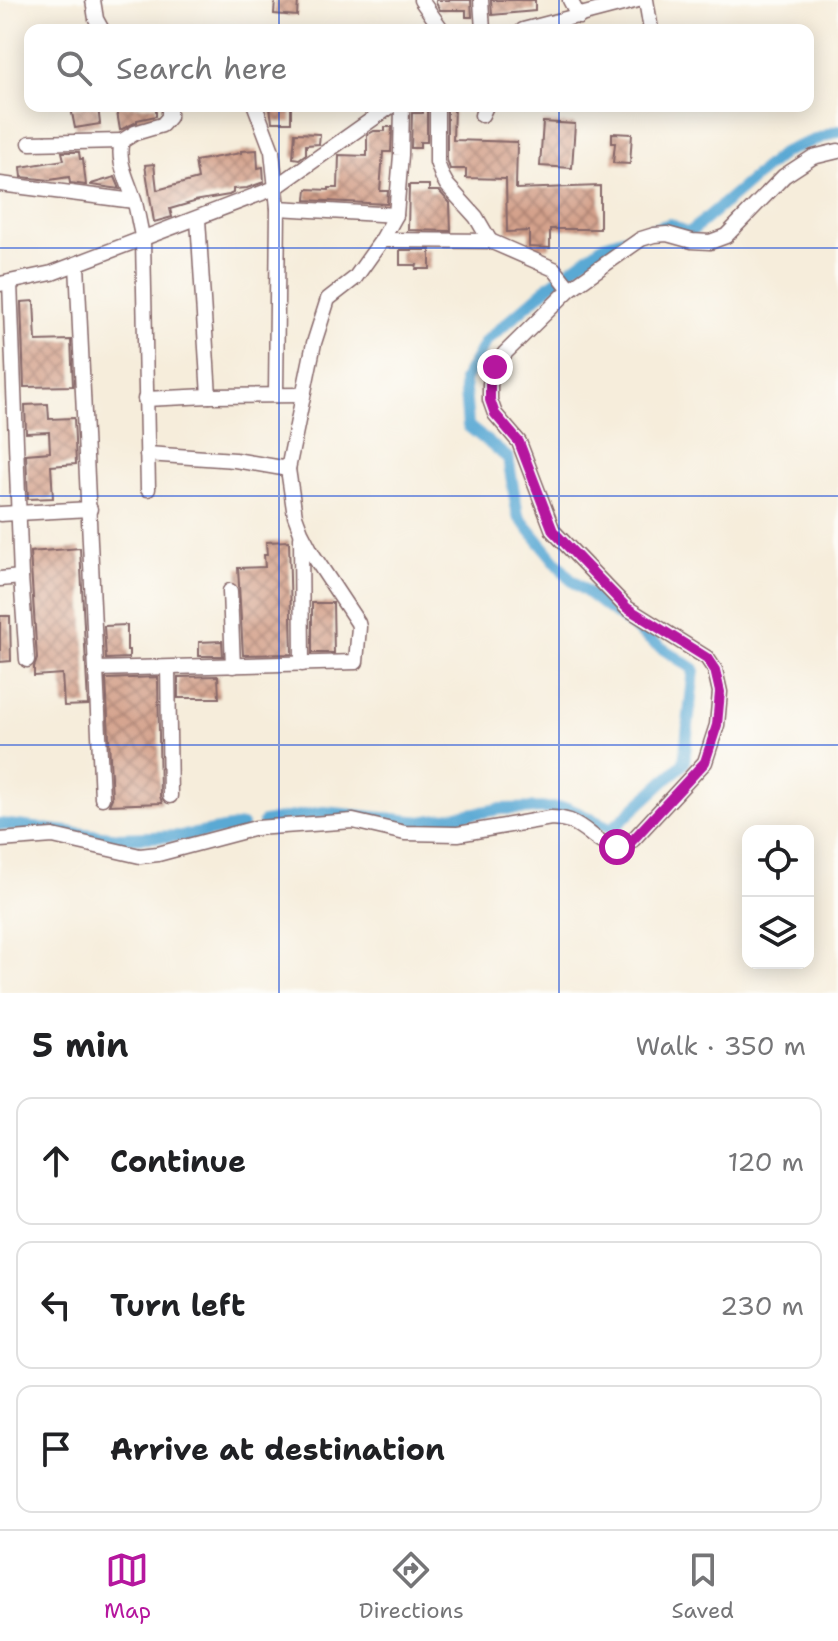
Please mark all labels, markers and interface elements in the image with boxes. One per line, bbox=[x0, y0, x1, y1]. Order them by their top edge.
search box bbox=[24, 24, 814, 112]
icon: search bbox=[52, 46, 96, 90]
text: Search here bbox=[116, 48, 287, 89]
route end bbox=[477, 349, 513, 385]
map controls bbox=[742, 825, 814, 969]
button: locate bbox=[742, 825, 814, 897]
route start bbox=[599, 829, 635, 865]
button: layers bbox=[742, 897, 814, 969]
text: 5 min bbox=[32, 1022, 129, 1068]
text: Walk · 350 m bbox=[636, 1028, 806, 1063]
icon: ahead bbox=[34, 1139, 78, 1183]
text: Continue bbox=[110, 1141, 246, 1182]
text: 120 m bbox=[728, 1144, 804, 1179]
icon: left bbox=[34, 1283, 78, 1327]
text: Turn left bbox=[110, 1285, 245, 1326]
text: 230 m bbox=[720, 1288, 804, 1323]
icon: arrive bbox=[34, 1427, 78, 1471]
text: Arrive at destination bbox=[110, 1429, 445, 1470]
tab: Map bbox=[104, 1548, 151, 1625]
tab: Directions bbox=[359, 1548, 464, 1625]
tab: Saved bbox=[672, 1548, 734, 1625]

